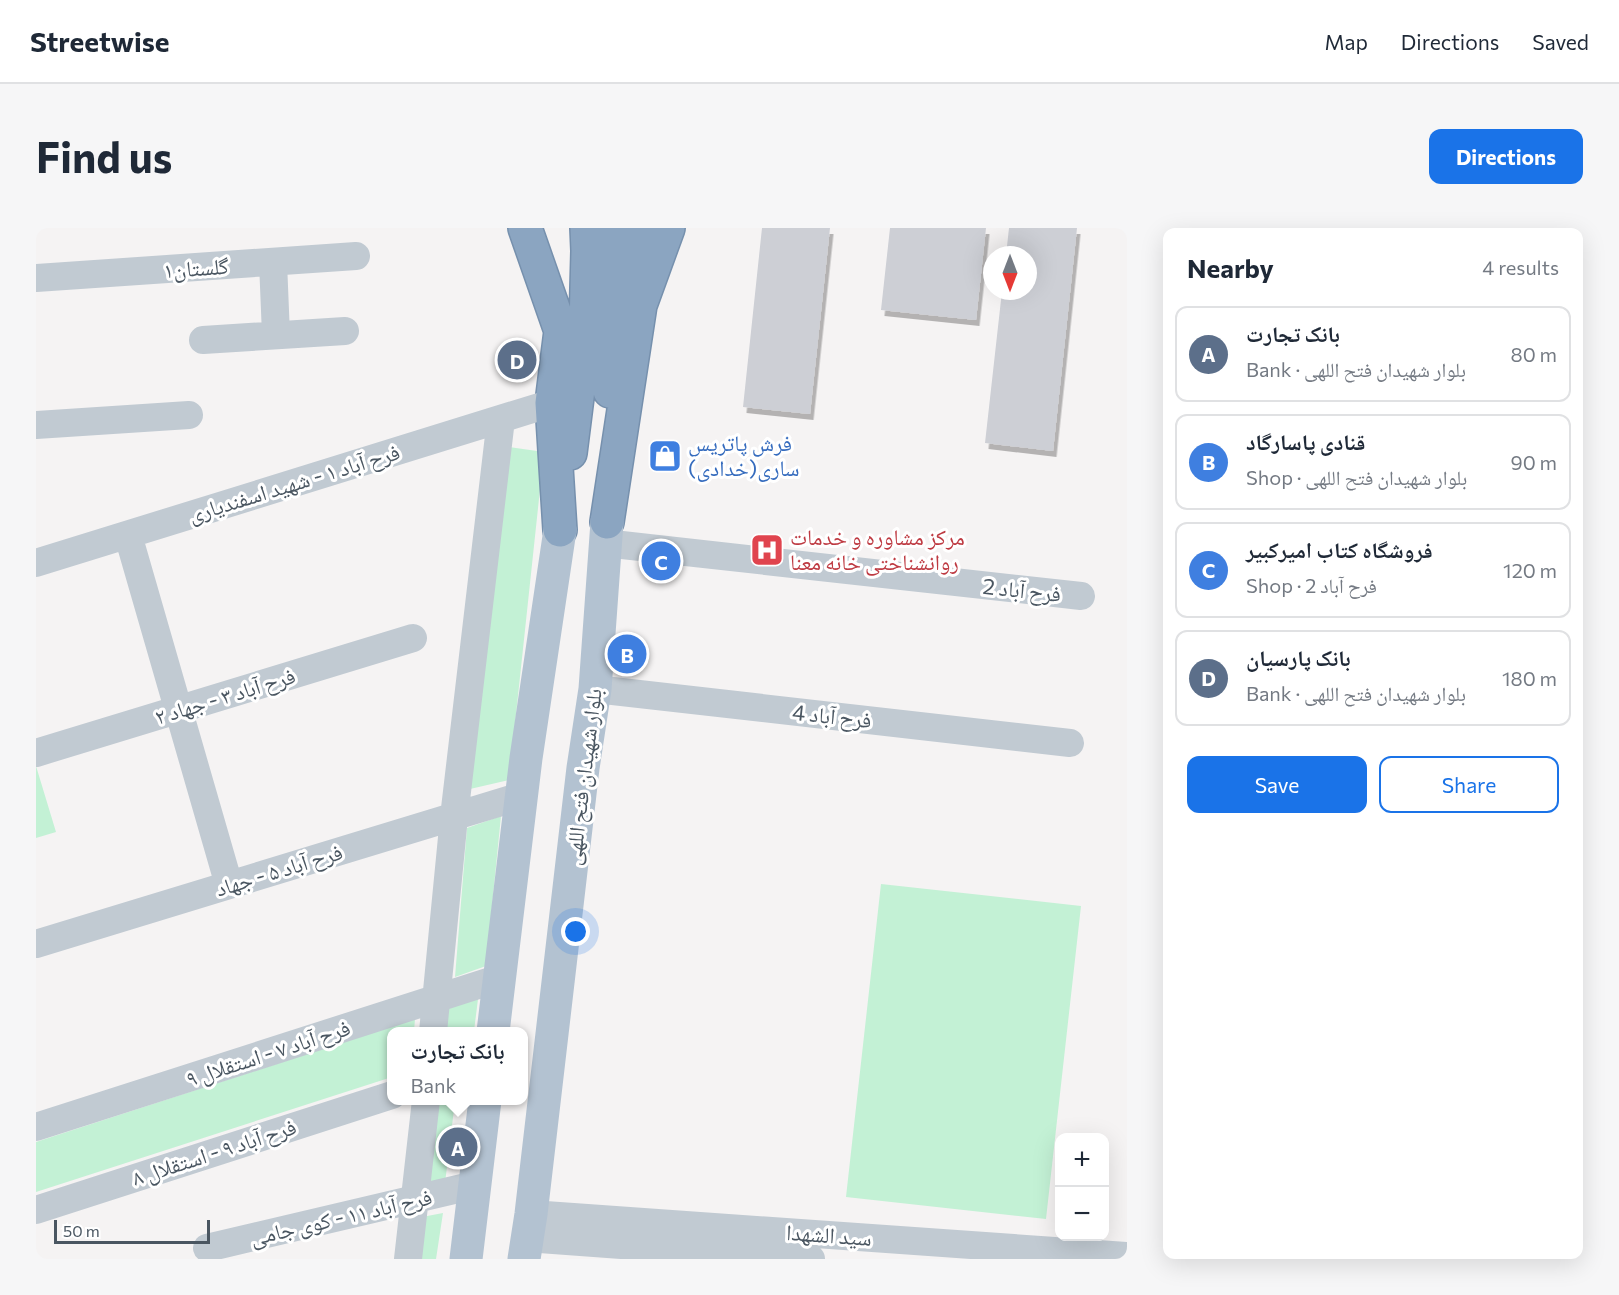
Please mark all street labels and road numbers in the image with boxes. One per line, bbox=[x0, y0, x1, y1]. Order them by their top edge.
street label: گلستان۱ bbox=[162, 252, 230, 284]
street label: فرح آباد ۱ - شهید اسفندیاری bbox=[185, 437, 403, 529]
street label: فرح آباد 2 bbox=[981, 572, 1063, 608]
street label: فرح آباد ۳ - جهاد ۲ bbox=[151, 661, 299, 731]
street label: بلوار شهیدان فتح اللهی bbox=[558, 687, 608, 867]
street label: فرح آباد 4 bbox=[791, 698, 873, 734]
street label: فرح آباد ۵ - جهاد bbox=[212, 837, 346, 903]
street label: فرح آباد ۷ - استقلال ۹ bbox=[182, 1013, 354, 1093]
street label: فرح آباد ۹ - استقلال ۸ bbox=[128, 1112, 300, 1192]
street label: فرح آباد ۱۱ - کوی جامی bbox=[247, 1182, 435, 1252]
street label: سید الشهدا bbox=[785, 1218, 873, 1251]

